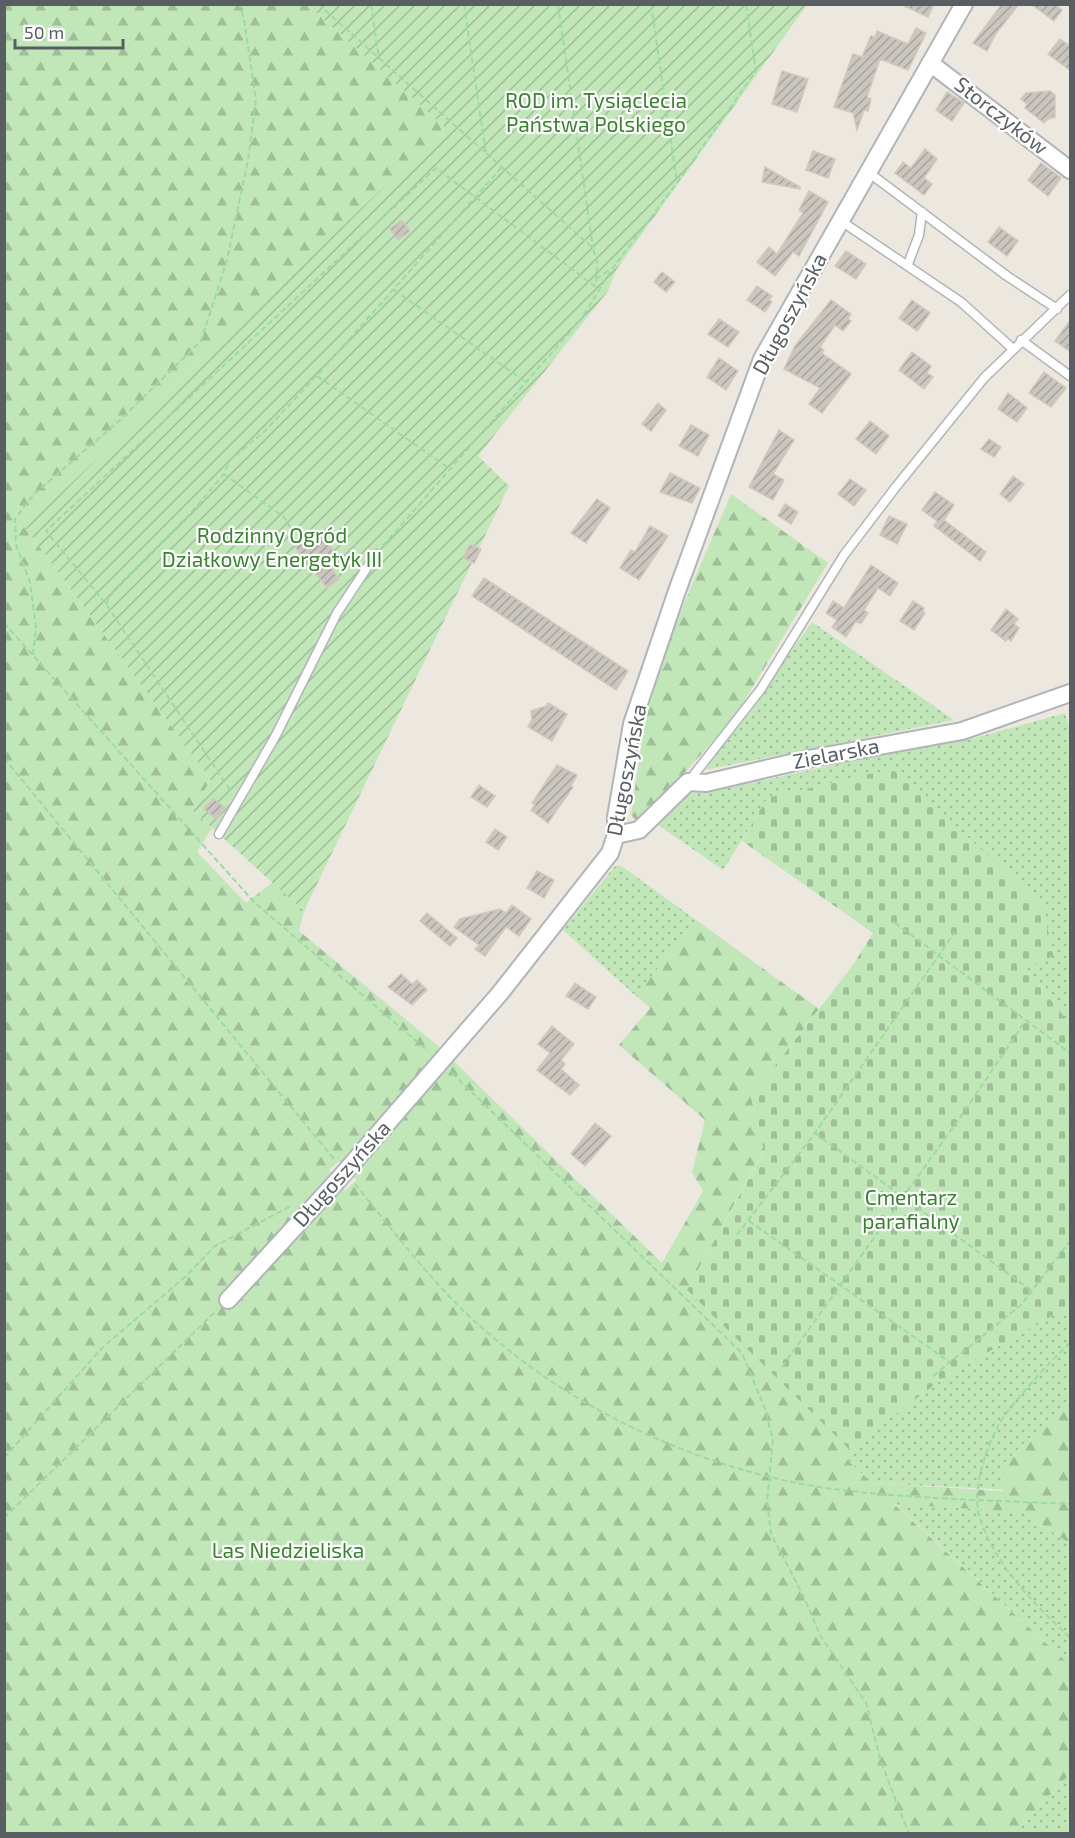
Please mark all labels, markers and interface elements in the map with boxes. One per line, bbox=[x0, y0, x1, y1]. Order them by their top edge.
scale bar bbox=[15, 12, 123, 50]
text: 50 m bbox=[24, 21, 64, 43]
street label: Storczyków bbox=[950, 71, 1054, 159]
park label: ROD im. Tysiąclecia Państwa Polskiego bbox=[505, 87, 687, 136]
street label: Długoszyńska bbox=[746, 248, 831, 378]
park label: Rodzinny Ogród Działkowy Energetyk III bbox=[162, 522, 382, 571]
street label: Długoszyńska bbox=[600, 702, 651, 838]
street label: Zielarska bbox=[790, 732, 881, 773]
street label: Długoszyńska bbox=[287, 1115, 395, 1231]
park label: Cmentarz parafialny bbox=[862, 1184, 960, 1233]
park label: Las Niedzieliska bbox=[212, 1537, 364, 1562]

